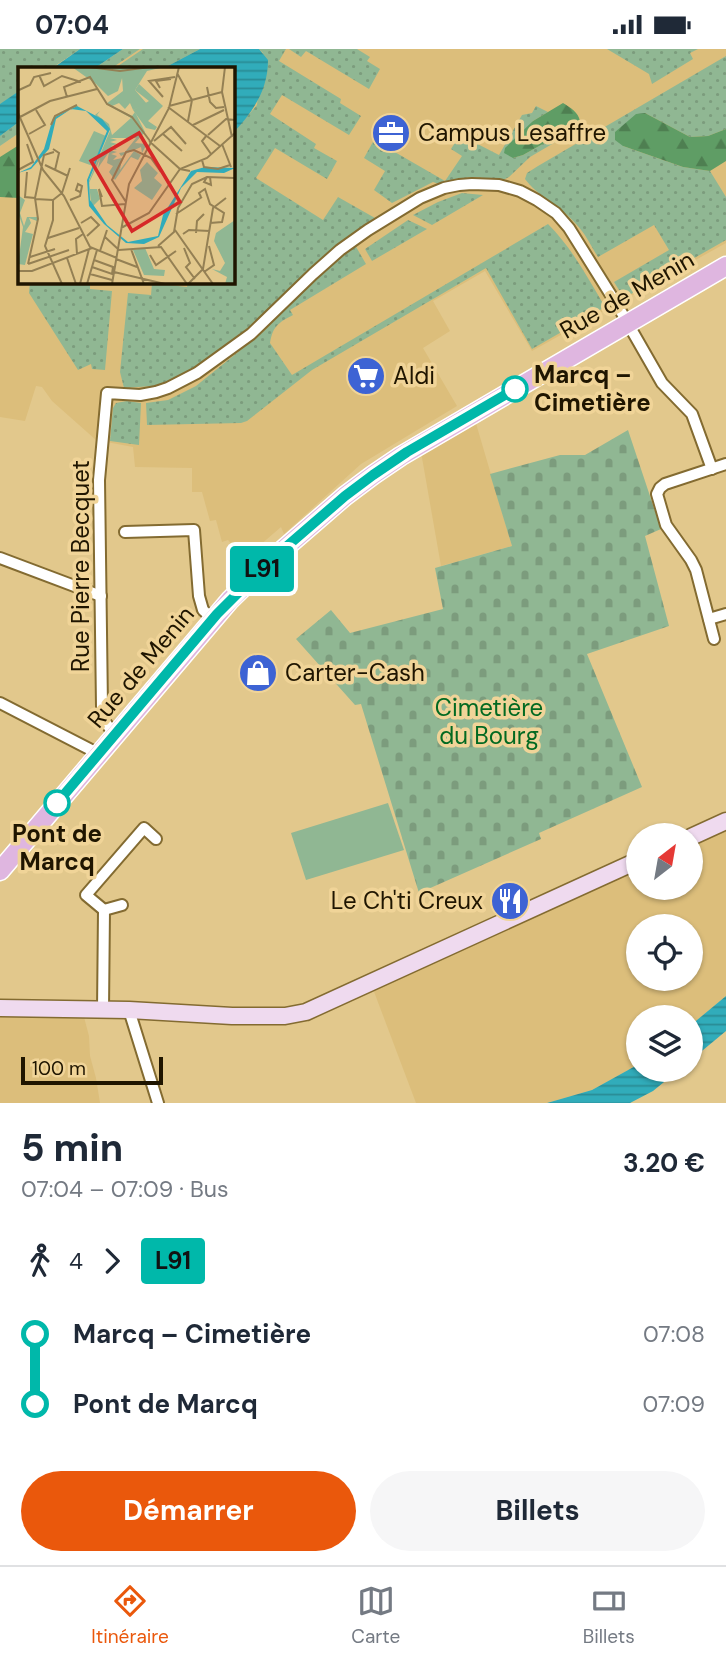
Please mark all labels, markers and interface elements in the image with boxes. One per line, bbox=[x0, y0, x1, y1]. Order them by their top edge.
text: 07:04 bbox=[35, 8, 109, 42]
inset map bbox=[18, 67, 234, 283]
office icon: Campus Lesaffre bbox=[370, 112, 412, 154]
place label: Campus Lesaffre bbox=[418, 117, 606, 148]
street label: Rue de Menin bbox=[554, 244, 700, 346]
supermarket icon: Aldi bbox=[345, 355, 387, 397]
place label: Marcq – Cimetière bbox=[534, 359, 651, 418]
place label: Aldi bbox=[393, 360, 435, 391]
marker: Marcq – Cimetière bbox=[502, 376, 528, 402]
street label: Rue Pierre Becquet bbox=[65, 460, 96, 672]
line badge: L91 bbox=[222, 546, 302, 592]
text: L91 bbox=[244, 553, 280, 584]
street label: Rue de Menin bbox=[80, 599, 201, 734]
shop icon: Carter-Cash bbox=[237, 652, 279, 694]
place label: Carter-Cash bbox=[285, 657, 425, 688]
park label: Cimetière du Bourg bbox=[435, 692, 543, 751]
marker: Pont de Marcq bbox=[44, 790, 70, 816]
place label: Pont de Marcq bbox=[12, 818, 102, 877]
north arrow bbox=[626, 823, 704, 899]
map controls bbox=[626, 823, 703, 1082]
restaurant icon: Le Ch'ti Creux bbox=[489, 880, 531, 922]
place label: Le Ch'ti Creux bbox=[331, 885, 483, 916]
button: locate bbox=[626, 914, 703, 991]
button: layers bbox=[626, 1005, 703, 1082]
scale bar bbox=[21, 1054, 163, 1086]
text: 100 m bbox=[32, 1056, 86, 1081]
text: 5 min bbox=[21, 1123, 123, 1173]
text: 3.20 € bbox=[623, 1146, 705, 1180]
text: 07:04 – 07:09 · Bus bbox=[21, 1174, 229, 1204]
icon: walk bbox=[21, 1242, 59, 1280]
icon: forward bbox=[93, 1242, 131, 1280]
text: L91 bbox=[155, 1245, 191, 1276]
text: 4 bbox=[69, 1246, 83, 1276]
text: Marcq – Cimetière bbox=[73, 1317, 311, 1351]
text: 07:08 bbox=[643, 1319, 705, 1349]
text: Pont de Marcq bbox=[73, 1387, 258, 1421]
text: 07:09 bbox=[642, 1389, 705, 1419]
button: Démarrer bbox=[21, 1471, 356, 1551]
button: Billets bbox=[370, 1471, 705, 1551]
tab: Itinéraire bbox=[91, 1582, 169, 1649]
tab: Carte bbox=[351, 1582, 400, 1649]
tab: Billets bbox=[583, 1582, 635, 1649]

